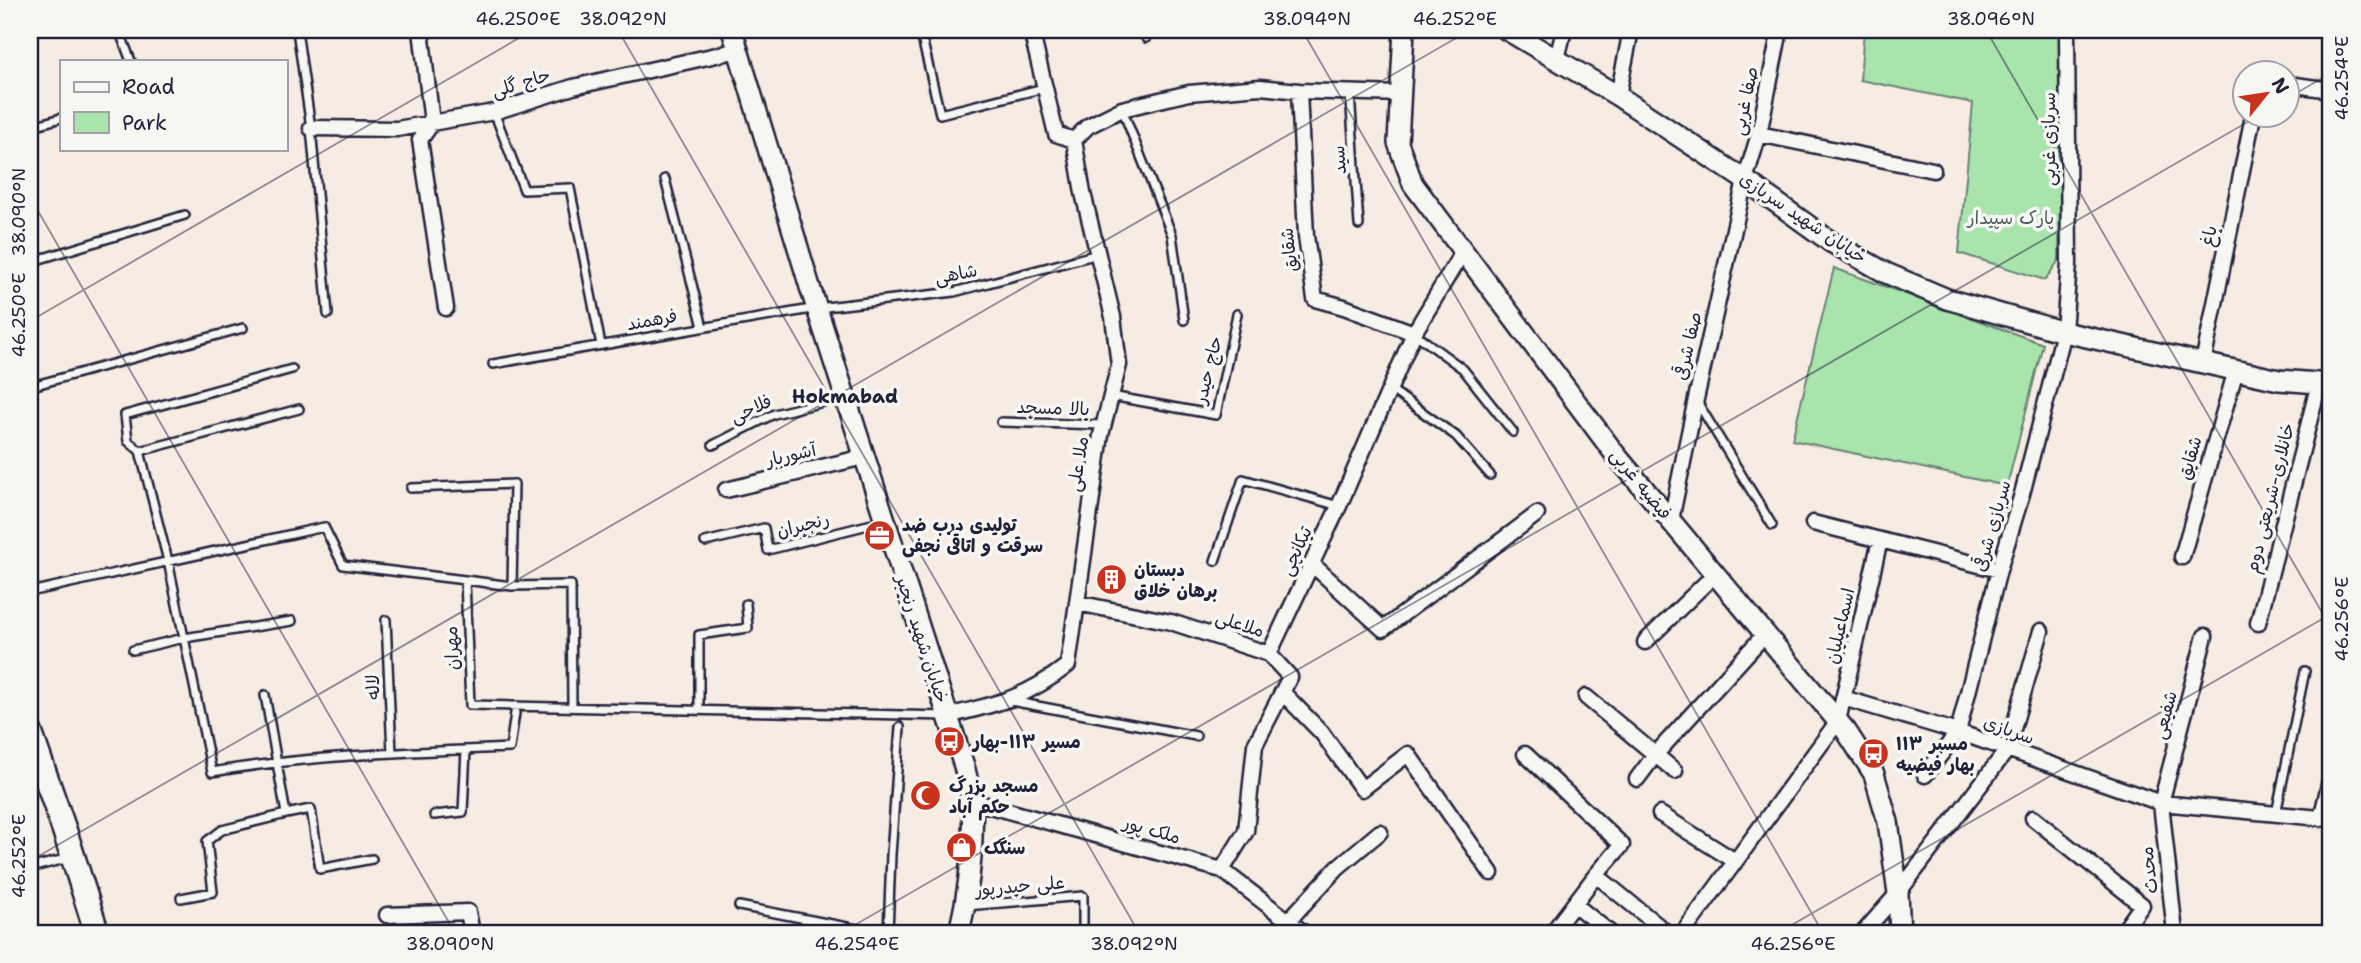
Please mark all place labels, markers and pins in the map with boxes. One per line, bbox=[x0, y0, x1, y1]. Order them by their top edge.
place label: تولیدی درب ضد سرقت و اتاقی نجفی bbox=[902, 513, 1043, 558]
office icon: تولیدی درب ضد سرقت و اتاقی نجفی bbox=[862, 518, 896, 552]
place label: دبستان برهان خلاق bbox=[1134, 558, 1218, 603]
building icon: دبستان برهان خلاق bbox=[1094, 563, 1128, 597]
bus stop icon: مسیر ۱۱۳-بهار bbox=[933, 725, 967, 759]
place label: مسیر ۱۱۳-بهار bbox=[971, 730, 1081, 754]
place label: مسیر ۱۱۳ بهار فیضیه bbox=[1896, 732, 1975, 777]
bus stop icon: مسیر ۱۱۳ بهار فیضیه bbox=[1856, 737, 1890, 771]
place label: مسجد بزرگ حکم آباد bbox=[949, 774, 1039, 821]
mosque icon: مسجد بزرگ حکم آباد bbox=[909, 779, 943, 813]
shop icon: سنگک bbox=[944, 831, 978, 865]
place label: سنگک bbox=[984, 836, 1025, 860]

